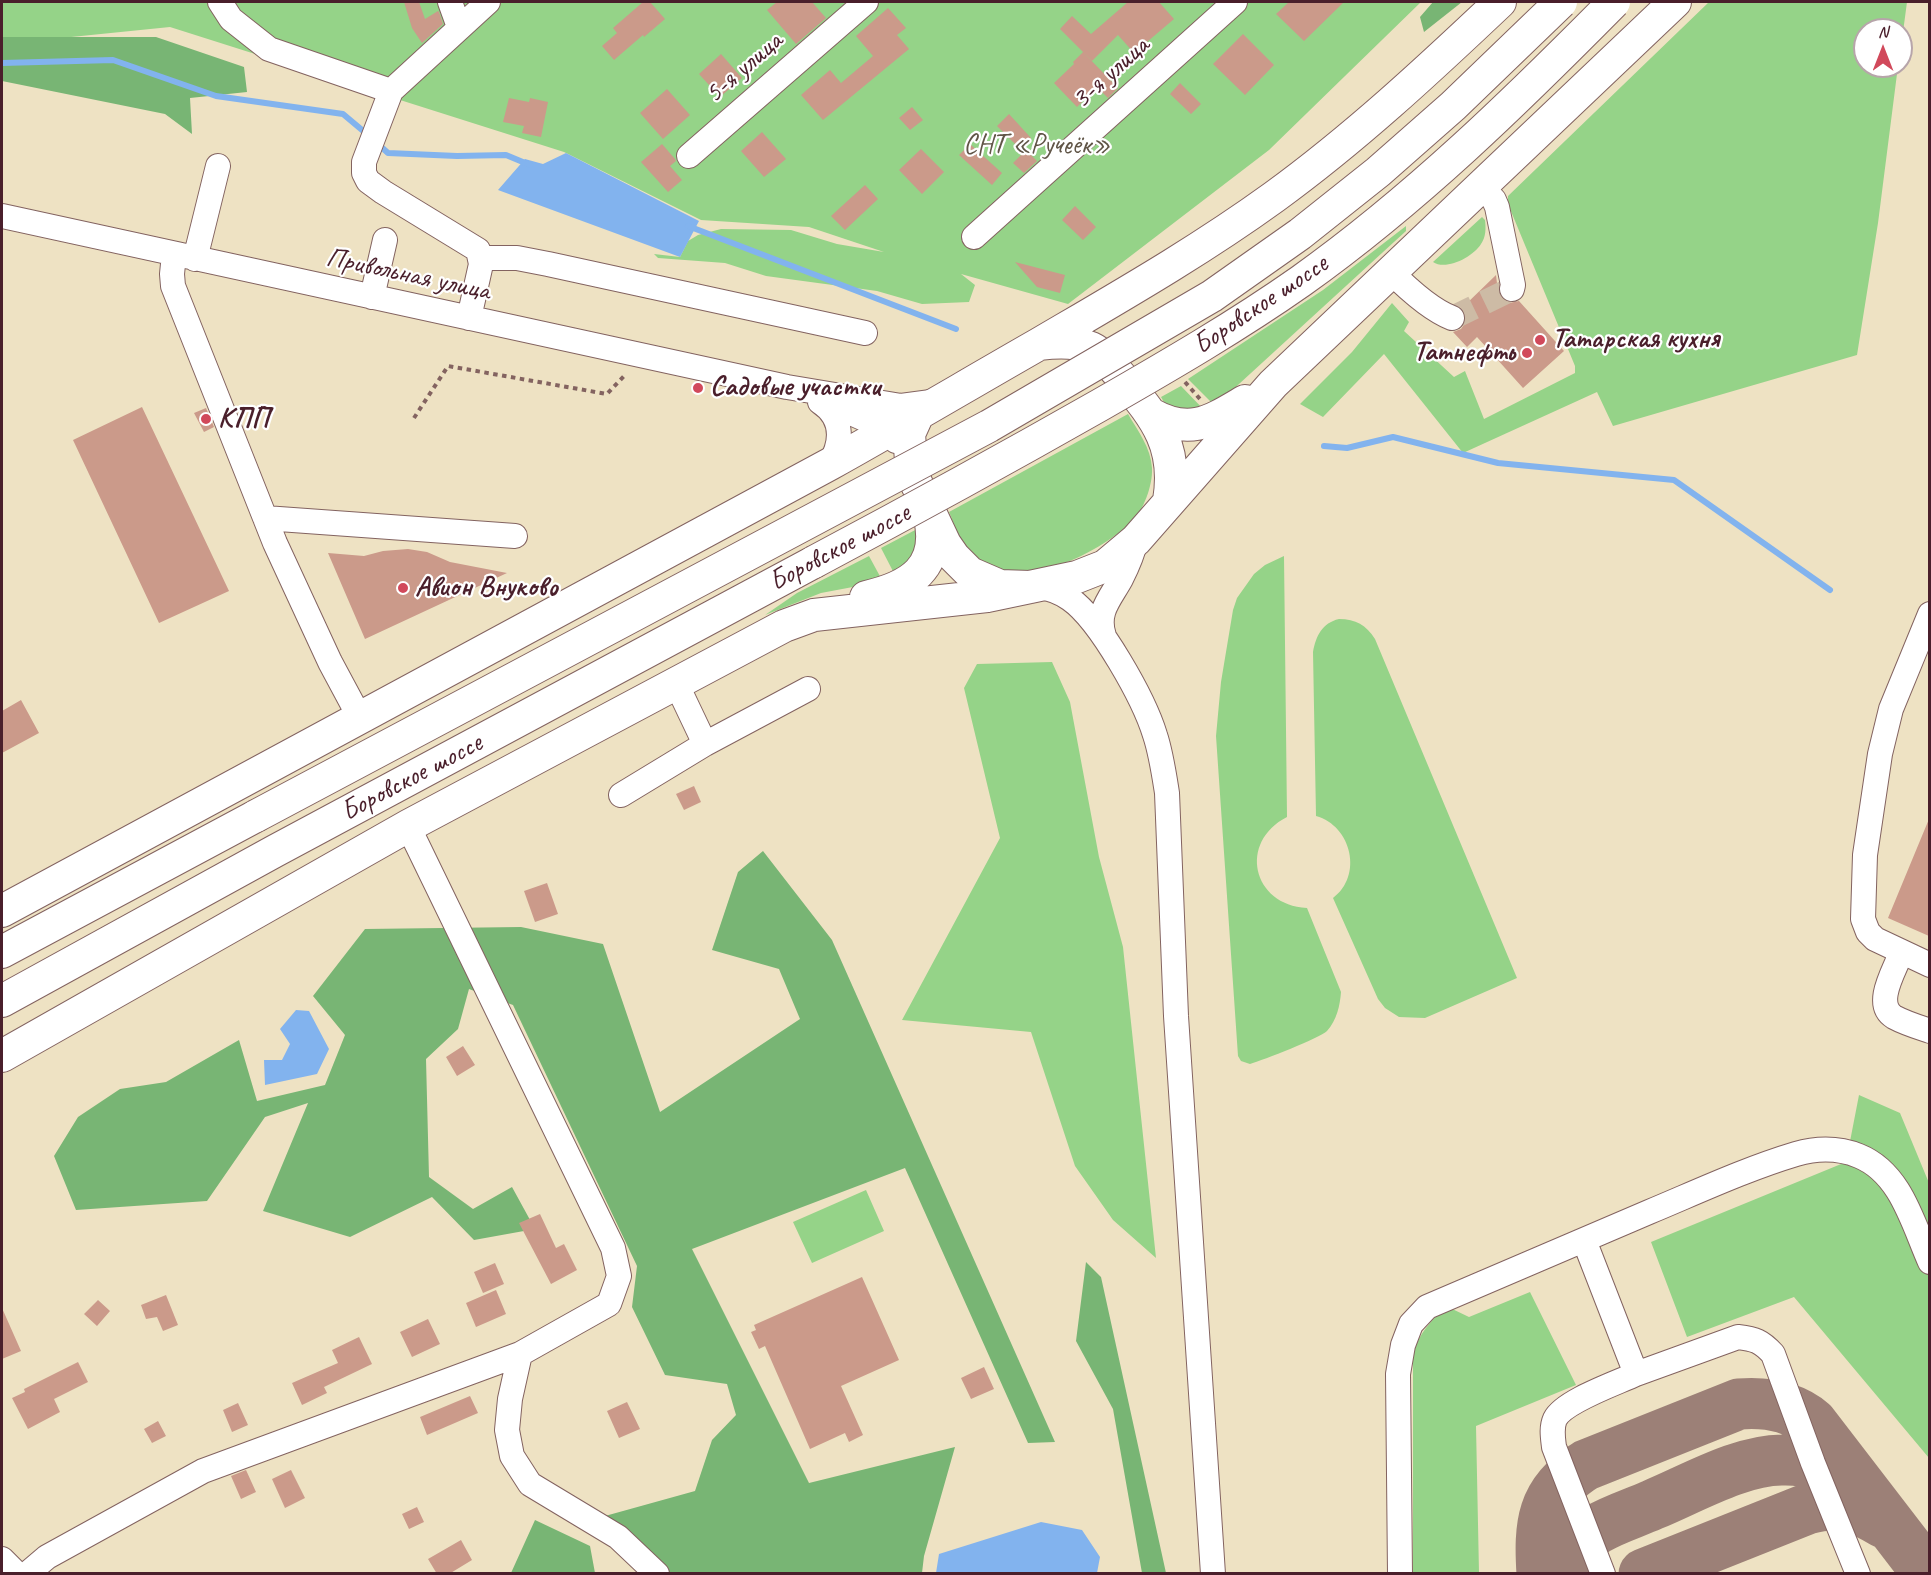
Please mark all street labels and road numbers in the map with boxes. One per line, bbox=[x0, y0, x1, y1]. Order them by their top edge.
street label: 5-я улица bbox=[698, 25, 790, 111]
street label: 3-я улица bbox=[1065, 30, 1157, 116]
street label: Привольная улица bbox=[323, 241, 493, 309]
street label: Боровское шоссе bbox=[1187, 248, 1335, 362]
street label: Боровское шоссе bbox=[764, 497, 916, 599]
street label: Боровское шоссе bbox=[336, 727, 488, 829]

